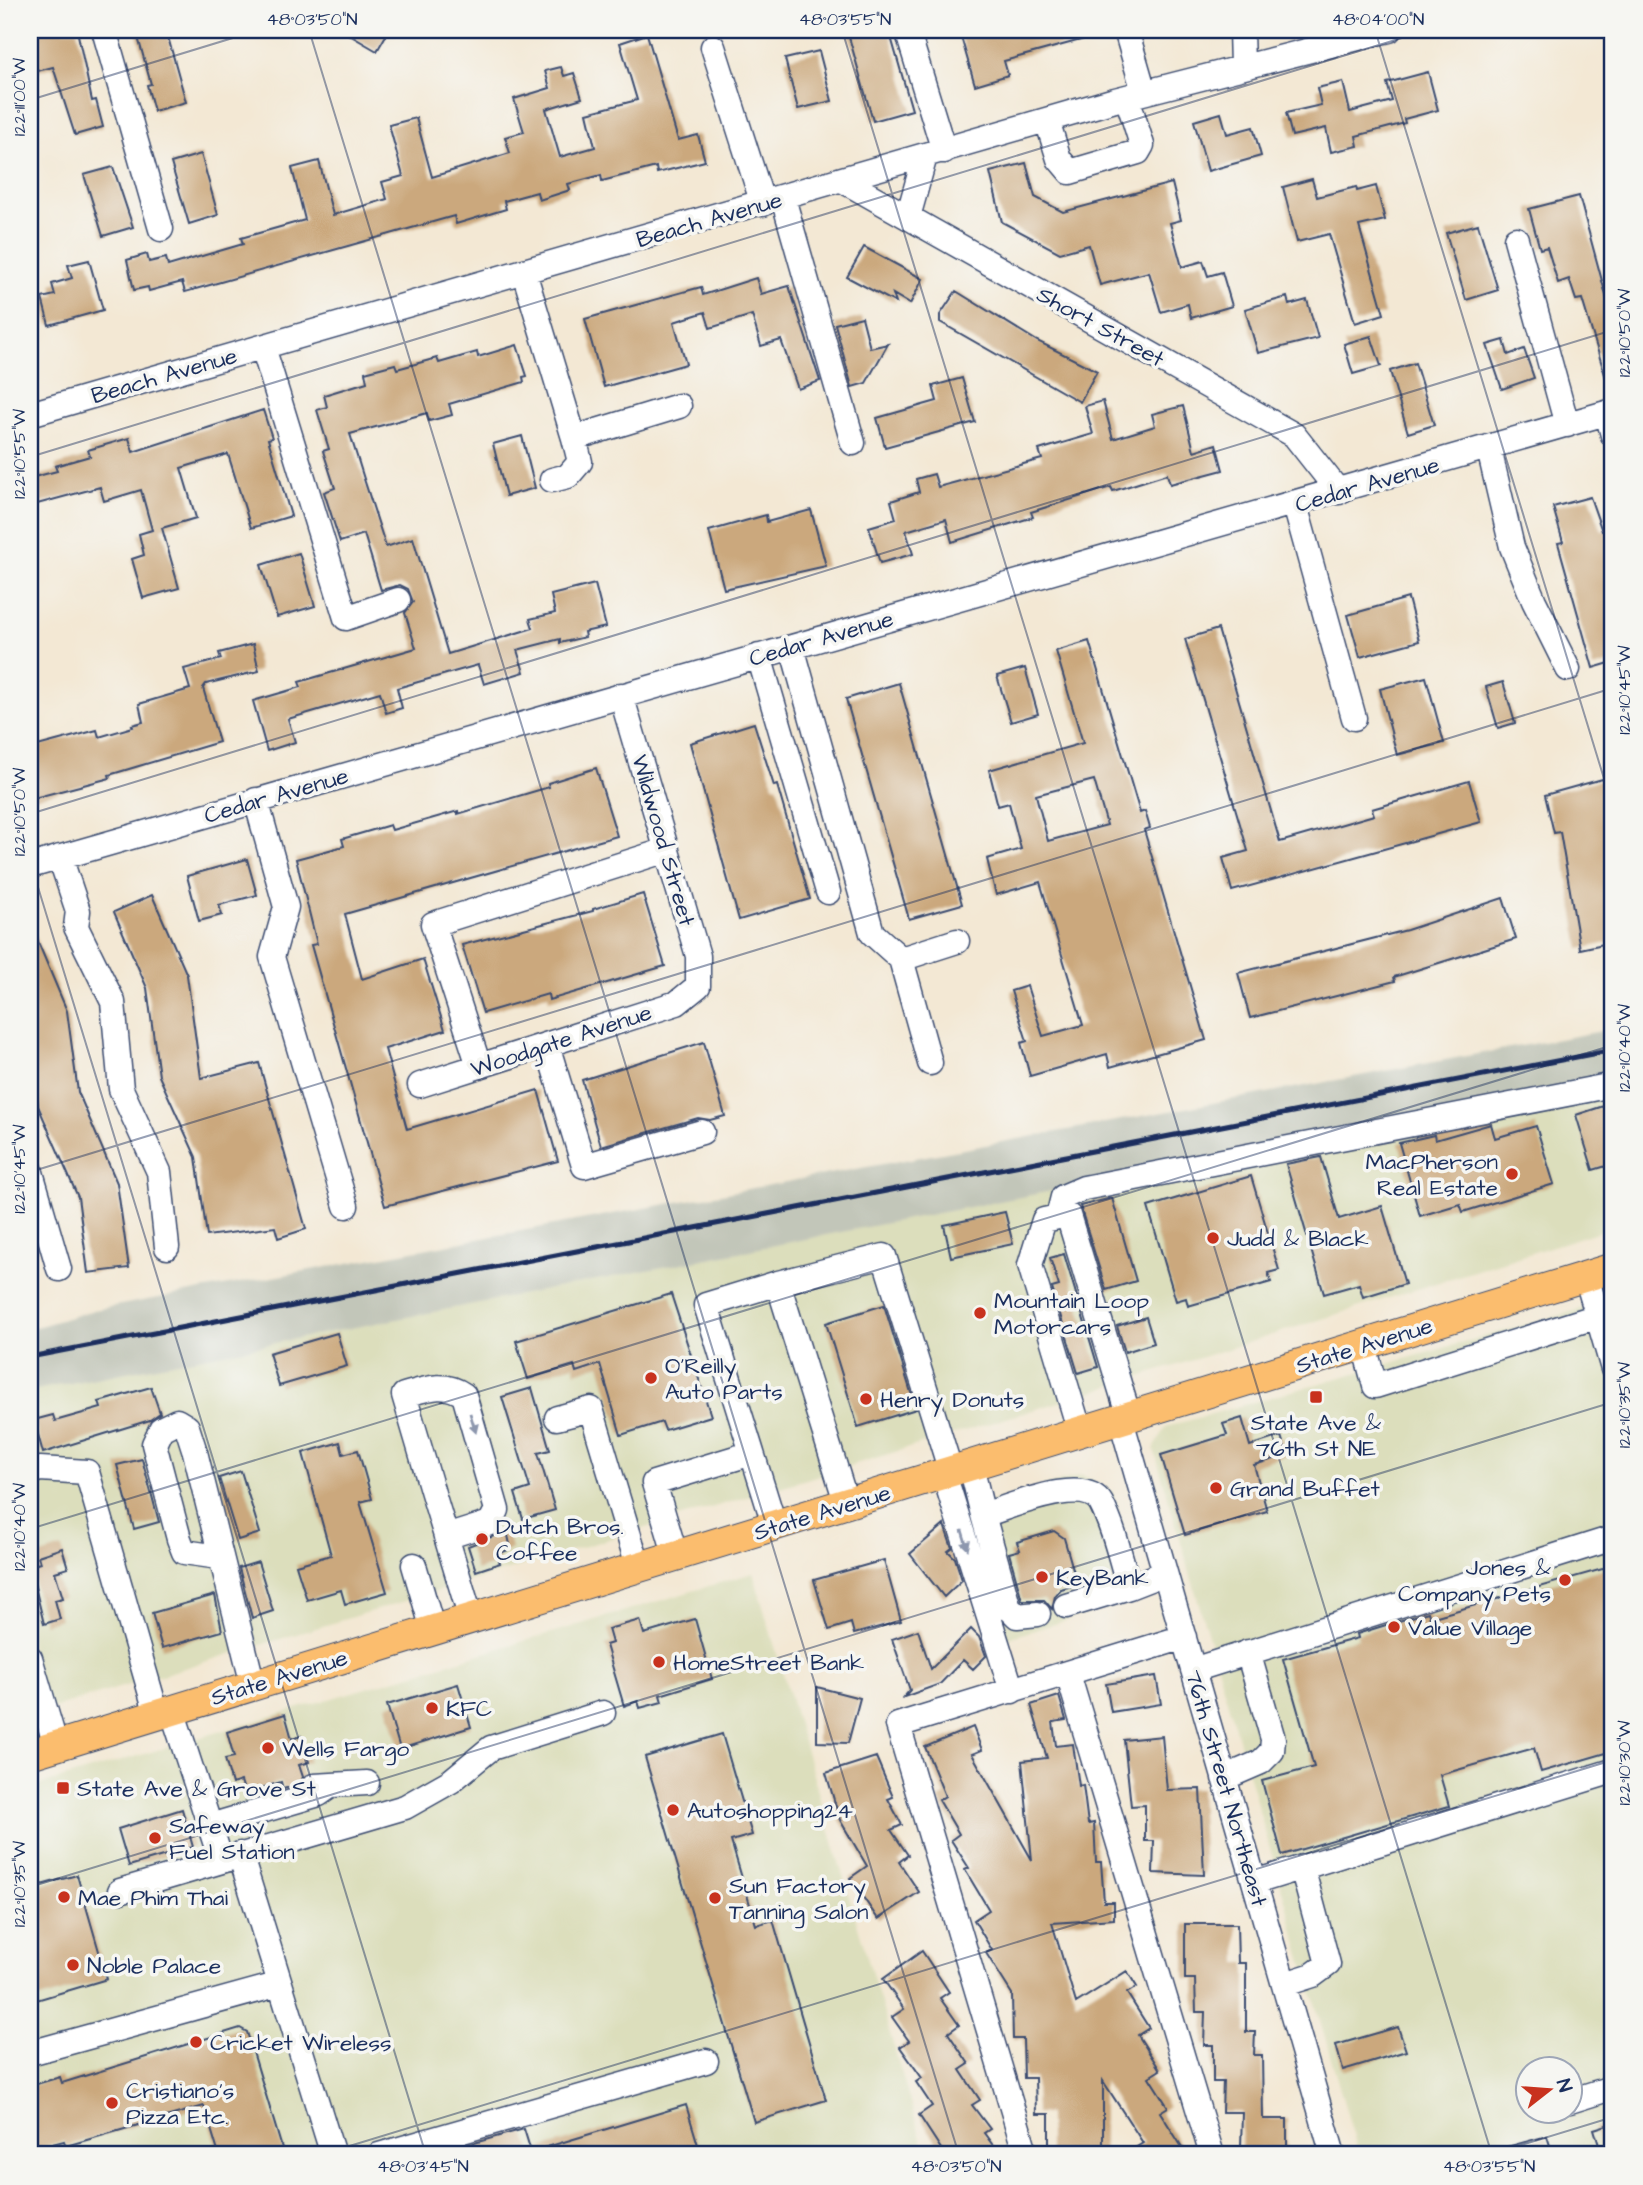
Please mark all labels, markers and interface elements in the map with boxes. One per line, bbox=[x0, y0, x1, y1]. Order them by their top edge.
text: 48°03'50"N bbox=[267, 7, 357, 32]
text: 48°03'55"N bbox=[799, 7, 891, 32]
text: 48°04'00"N bbox=[1332, 7, 1424, 32]
text: 122°11'00"W bbox=[7, 58, 32, 136]
street label: Beach Avenue bbox=[633, 184, 786, 256]
street label: Short Street bbox=[1031, 279, 1171, 375]
text: 122°10'50"W bbox=[1612, 289, 1637, 377]
street label: Beach Avenue bbox=[88, 340, 241, 412]
text: 122°10'55"W bbox=[7, 409, 32, 499]
street label: Cedar Avenue bbox=[1291, 449, 1443, 521]
street label: Cedar Avenue bbox=[745, 603, 897, 675]
text: 122°10'45"W bbox=[1612, 645, 1637, 735]
street label: Wildwood Street bbox=[623, 751, 703, 930]
street label: Cedar Avenue bbox=[200, 760, 352, 832]
text: 122°10'50"W bbox=[7, 768, 32, 856]
street label: Woodgate Avenue bbox=[467, 997, 656, 1086]
text: 122°10'40"W bbox=[1612, 1004, 1637, 1092]
text: 122°10'45"W bbox=[7, 1124, 32, 1214]
place label: MacPherson Real Estate bbox=[1366, 1146, 1498, 1204]
marker: MacPherson Real Estate bbox=[1504, 1166, 1520, 1182]
place label: Judd & Black bbox=[1227, 1223, 1369, 1255]
marker: Judd & Black bbox=[1205, 1230, 1221, 1246]
place label: Mountain Loop Motorcars bbox=[994, 1285, 1149, 1343]
marker: Mountain Loop Motorcars bbox=[972, 1305, 988, 1321]
street label: State Avenue bbox=[1292, 1310, 1437, 1382]
place label: O'Reilly Auto Parts bbox=[665, 1350, 783, 1408]
text: 122°10'35"W bbox=[1612, 1362, 1637, 1448]
marker: O'Reilly Auto Parts bbox=[643, 1370, 659, 1386]
place label: Henry Donuts bbox=[880, 1384, 1024, 1417]
marker: State Ave & 76th St NE bbox=[1308, 1389, 1324, 1405]
marker: Henry Donuts bbox=[858, 1391, 874, 1407]
place label: State Ave & 76th St NE bbox=[1251, 1407, 1382, 1465]
one-way arrow bbox=[468, 1412, 478, 1433]
place label: Grand Buffet bbox=[1230, 1473, 1381, 1505]
street label: State Avenue bbox=[750, 1477, 895, 1549]
marker: Grand Buffet bbox=[1208, 1480, 1224, 1496]
text: 122°10'40"W bbox=[7, 1483, 32, 1571]
place label: Dutch Bros. Coffee bbox=[496, 1511, 624, 1569]
one-way arrow bbox=[960, 1529, 970, 1550]
marker: Dutch Bros. Coffee bbox=[474, 1531, 490, 1547]
place label: Jones & Company Pets bbox=[1398, 1552, 1552, 1611]
place label: KeyBank bbox=[1056, 1562, 1149, 1595]
marker: KeyBank bbox=[1034, 1569, 1050, 1585]
marker: Jones & Company Pets bbox=[1557, 1572, 1573, 1588]
place label: Value Village bbox=[1408, 1612, 1532, 1645]
marker: Value Village bbox=[1386, 1619, 1402, 1635]
street label: State Avenue bbox=[207, 1642, 352, 1714]
place label: HomeStreet Bank bbox=[673, 1647, 864, 1679]
marker: HomeStreet Bank bbox=[651, 1654, 667, 1670]
street label: 76th Street Northeast bbox=[1177, 1666, 1275, 1911]
place label: KFC bbox=[446, 1693, 492, 1725]
marker: KFC bbox=[424, 1700, 440, 1716]
text: 122°10'30"W bbox=[1612, 1720, 1637, 1806]
place label: Wells Fargo bbox=[282, 1733, 409, 1766]
marker: Wells Fargo bbox=[260, 1740, 276, 1756]
place label: State Ave & Grove St bbox=[77, 1773, 317, 1805]
marker: State Ave & Grove St bbox=[55, 1780, 71, 1796]
place label: Autoshopping24 bbox=[687, 1795, 853, 1828]
marker: Autoshopping24 bbox=[665, 1802, 681, 1818]
place label: Safeway Fuel Station bbox=[169, 1810, 295, 1868]
marker: Safeway Fuel Station bbox=[147, 1830, 163, 1846]
text: 122°10'35"W bbox=[7, 1841, 32, 1927]
place label: Sun Factory Tanning Salon bbox=[729, 1870, 869, 1929]
place label: Mae Phim Thai bbox=[78, 1882, 228, 1914]
marker: Mae Phim Thai bbox=[56, 1889, 72, 1905]
marker: Sun Factory Tanning Salon bbox=[707, 1890, 723, 1906]
place label: Noble Palace bbox=[87, 1950, 221, 1982]
marker: Noble Palace bbox=[65, 1957, 81, 1973]
place label: Cricket Wireless bbox=[210, 2027, 391, 2059]
marker: Cricket Wireless bbox=[188, 2034, 204, 2050]
north arrow bbox=[1514, 2056, 1584, 2126]
place label: Cristiano's Pizza Etc. bbox=[126, 2075, 234, 2133]
text: N bbox=[1549, 2076, 1578, 2095]
marker: Cristiano's Pizza Etc. bbox=[104, 2095, 120, 2111]
text: 48°03'45"N bbox=[377, 2154, 469, 2179]
text: 48°03'50"N bbox=[911, 2154, 1001, 2179]
text: 48°03'55"N bbox=[1443, 2154, 1535, 2179]

